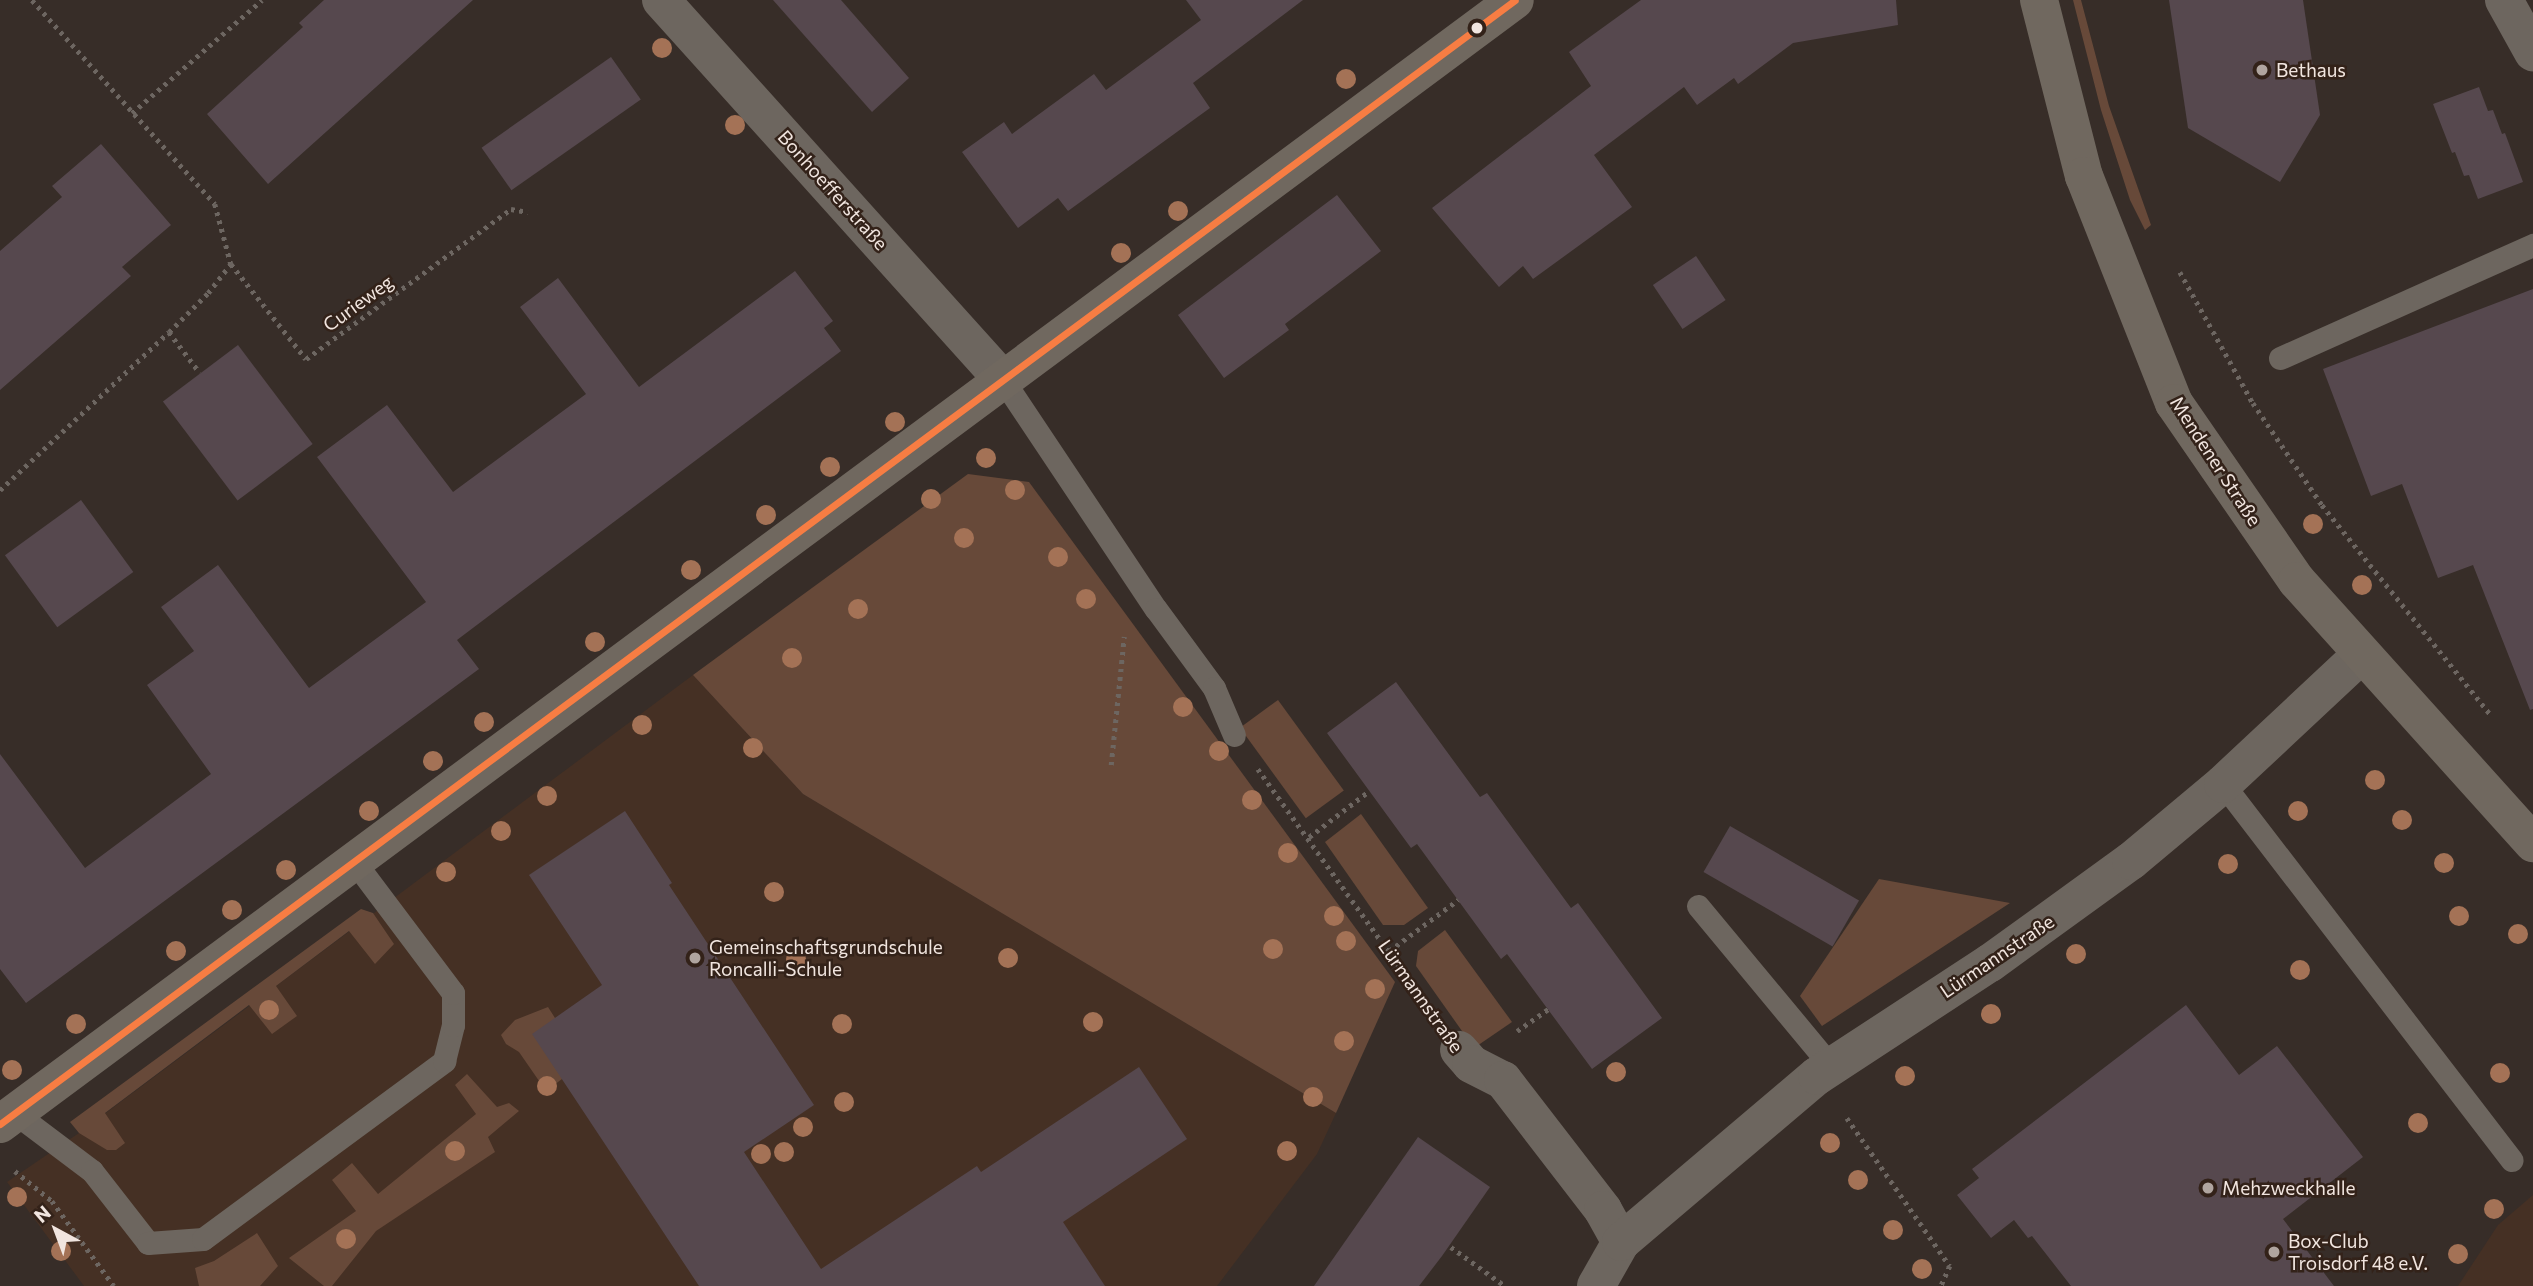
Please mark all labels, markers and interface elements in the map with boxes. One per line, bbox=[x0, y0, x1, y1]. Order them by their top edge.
unlabelled marker bbox=[1470, 21, 1484, 35]
place label: Bethaus bbox=[2276, 59, 2346, 81]
marker: Bethaus bbox=[2254, 62, 2270, 78]
street label: Bonhoefferstraße bbox=[773, 125, 893, 255]
street label: Curieweg bbox=[319, 270, 397, 336]
street label: Mendener Straße bbox=[2166, 392, 2266, 530]
street label: Lürmannstraße bbox=[1936, 909, 2058, 1003]
street label: Lürmannstraße bbox=[1374, 935, 1468, 1057]
place label: Gemeinschaftsgrundschule Roncalli-Schule bbox=[709, 936, 943, 980]
marker: Gemeinschaftsgrundschule Roncalli-Schule bbox=[687, 950, 703, 966]
place label: Mehzweckhalle bbox=[2222, 1177, 2356, 1199]
marker: Mehzweckhalle bbox=[2200, 1180, 2216, 1196]
north arrow bbox=[21, 1195, 91, 1265]
text: N bbox=[29, 1200, 55, 1227]
place label: Box-Club Troisdorf 48 e.V. bbox=[2288, 1230, 2428, 1274]
marker: Box-Club Troisdorf 48 e.V. bbox=[2266, 1244, 2282, 1260]

